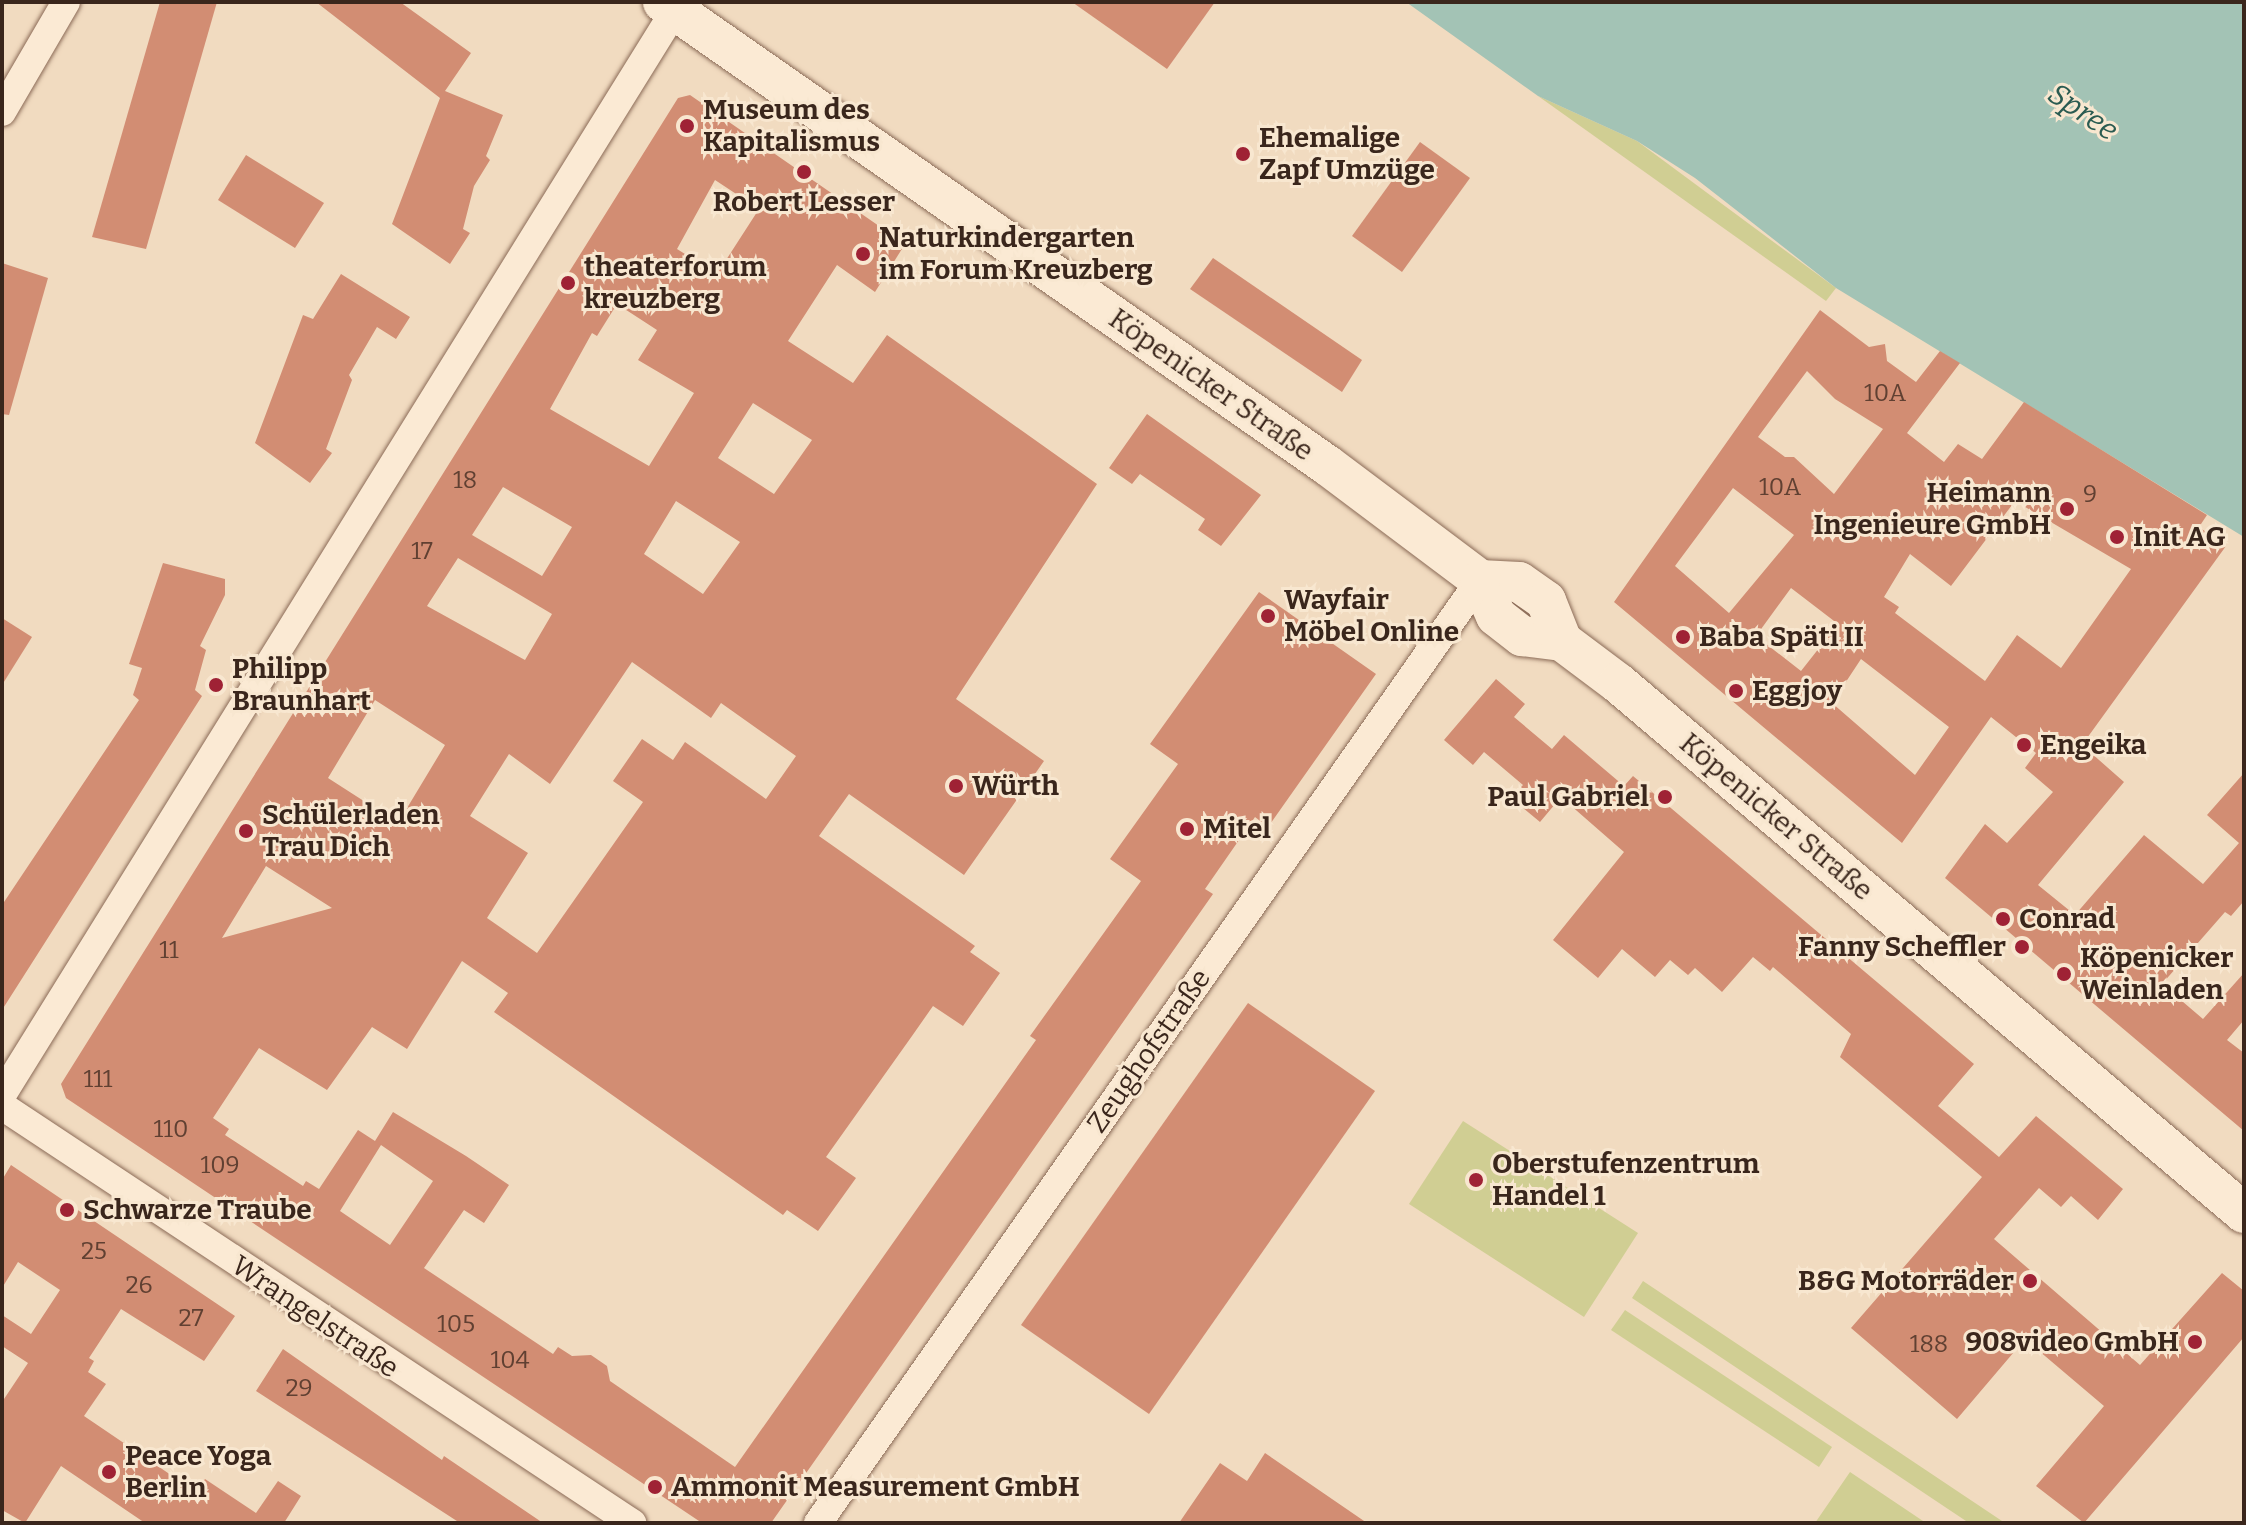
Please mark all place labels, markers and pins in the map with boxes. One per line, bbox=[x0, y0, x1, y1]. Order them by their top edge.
place label: Museum des Kapitalismus bbox=[703, 93, 880, 159]
marker: Museum des Kapitalismus bbox=[678, 117, 696, 135]
place label: Ehemalige Zapf Umzüge bbox=[1259, 121, 1435, 187]
marker: Ehemalige Zapf Umzüge bbox=[1234, 145, 1252, 163]
marker: Robert Lesser bbox=[795, 163, 813, 181]
place label: Robert Lesser bbox=[713, 185, 895, 219]
place label: Naturkindergarten im Forum Kreuzberg bbox=[879, 221, 1153, 287]
marker: Naturkindergarten im Forum Kreuzberg bbox=[854, 245, 872, 263]
place label: theaterforum kreuzberg bbox=[584, 250, 767, 316]
marker: theaterforum kreuzberg bbox=[559, 274, 577, 292]
place label: Heimann Ingenieure GmbH bbox=[1813, 476, 2051, 542]
marker: Heimann Ingenieure GmbH bbox=[2058, 500, 2076, 518]
place label: Init AG bbox=[2133, 520, 2226, 554]
marker: Init AG bbox=[2108, 528, 2126, 546]
place label: Wayfair Möbel Online bbox=[1284, 583, 1459, 649]
marker: Wayfair Möbel Online bbox=[1259, 607, 1277, 625]
place label: Baba Späti II bbox=[1699, 620, 1864, 654]
marker: Baba Späti II bbox=[1674, 628, 1692, 646]
place label: Philipp Braunhart bbox=[232, 652, 371, 718]
place label: Eggjoy bbox=[1752, 674, 1842, 708]
marker: Philipp Braunhart bbox=[207, 676, 225, 694]
marker: Eggjoy bbox=[1727, 682, 1745, 700]
place label: Engeika bbox=[2040, 728, 2146, 762]
marker: Engeika bbox=[2015, 736, 2033, 754]
place label: Würth bbox=[972, 769, 1059, 803]
marker: Würth bbox=[947, 777, 965, 795]
place label: Paul Gabriel bbox=[1487, 780, 1649, 814]
marker: Paul Gabriel bbox=[1656, 788, 1674, 806]
place label: Schülerladen Trau Dich bbox=[262, 798, 440, 864]
place label: Mitel bbox=[1203, 812, 1271, 846]
marker: Mitel bbox=[1178, 820, 1196, 838]
marker: Schülerladen Trau Dich bbox=[237, 822, 255, 840]
place label: Conrad bbox=[2019, 902, 2115, 936]
marker: Conrad bbox=[1994, 910, 2012, 928]
place label: Fanny Scheffler bbox=[1798, 930, 2006, 964]
marker: Fanny Scheffler bbox=[2013, 938, 2031, 956]
place label: Köpenicker Weinladen bbox=[2080, 941, 2233, 1007]
marker: Köpenicker Weinladen bbox=[2055, 965, 2073, 983]
place label: Oberstufenzentrum Handel 1 bbox=[1492, 1147, 1759, 1213]
marker: Oberstufenzentrum Handel 1 bbox=[1467, 1171, 1485, 1189]
place label: Schwarze Traube bbox=[83, 1193, 312, 1227]
marker: Schwarze Traube bbox=[58, 1201, 76, 1219]
place label: B&G Motorräder bbox=[1798, 1264, 2014, 1298]
marker: B&G Motorräder bbox=[2021, 1272, 2039, 1290]
place label: 908video GmbH bbox=[1965, 1325, 2179, 1359]
marker: 908video GmbH bbox=[2186, 1333, 2204, 1351]
place label: Peace Yoga Berlin bbox=[125, 1439, 271, 1505]
marker: Peace Yoga Berlin bbox=[100, 1463, 118, 1481]
place label: Ammonit Measurement GmbH bbox=[671, 1470, 1080, 1504]
marker: Ammonit Measurement GmbH bbox=[646, 1478, 664, 1496]

